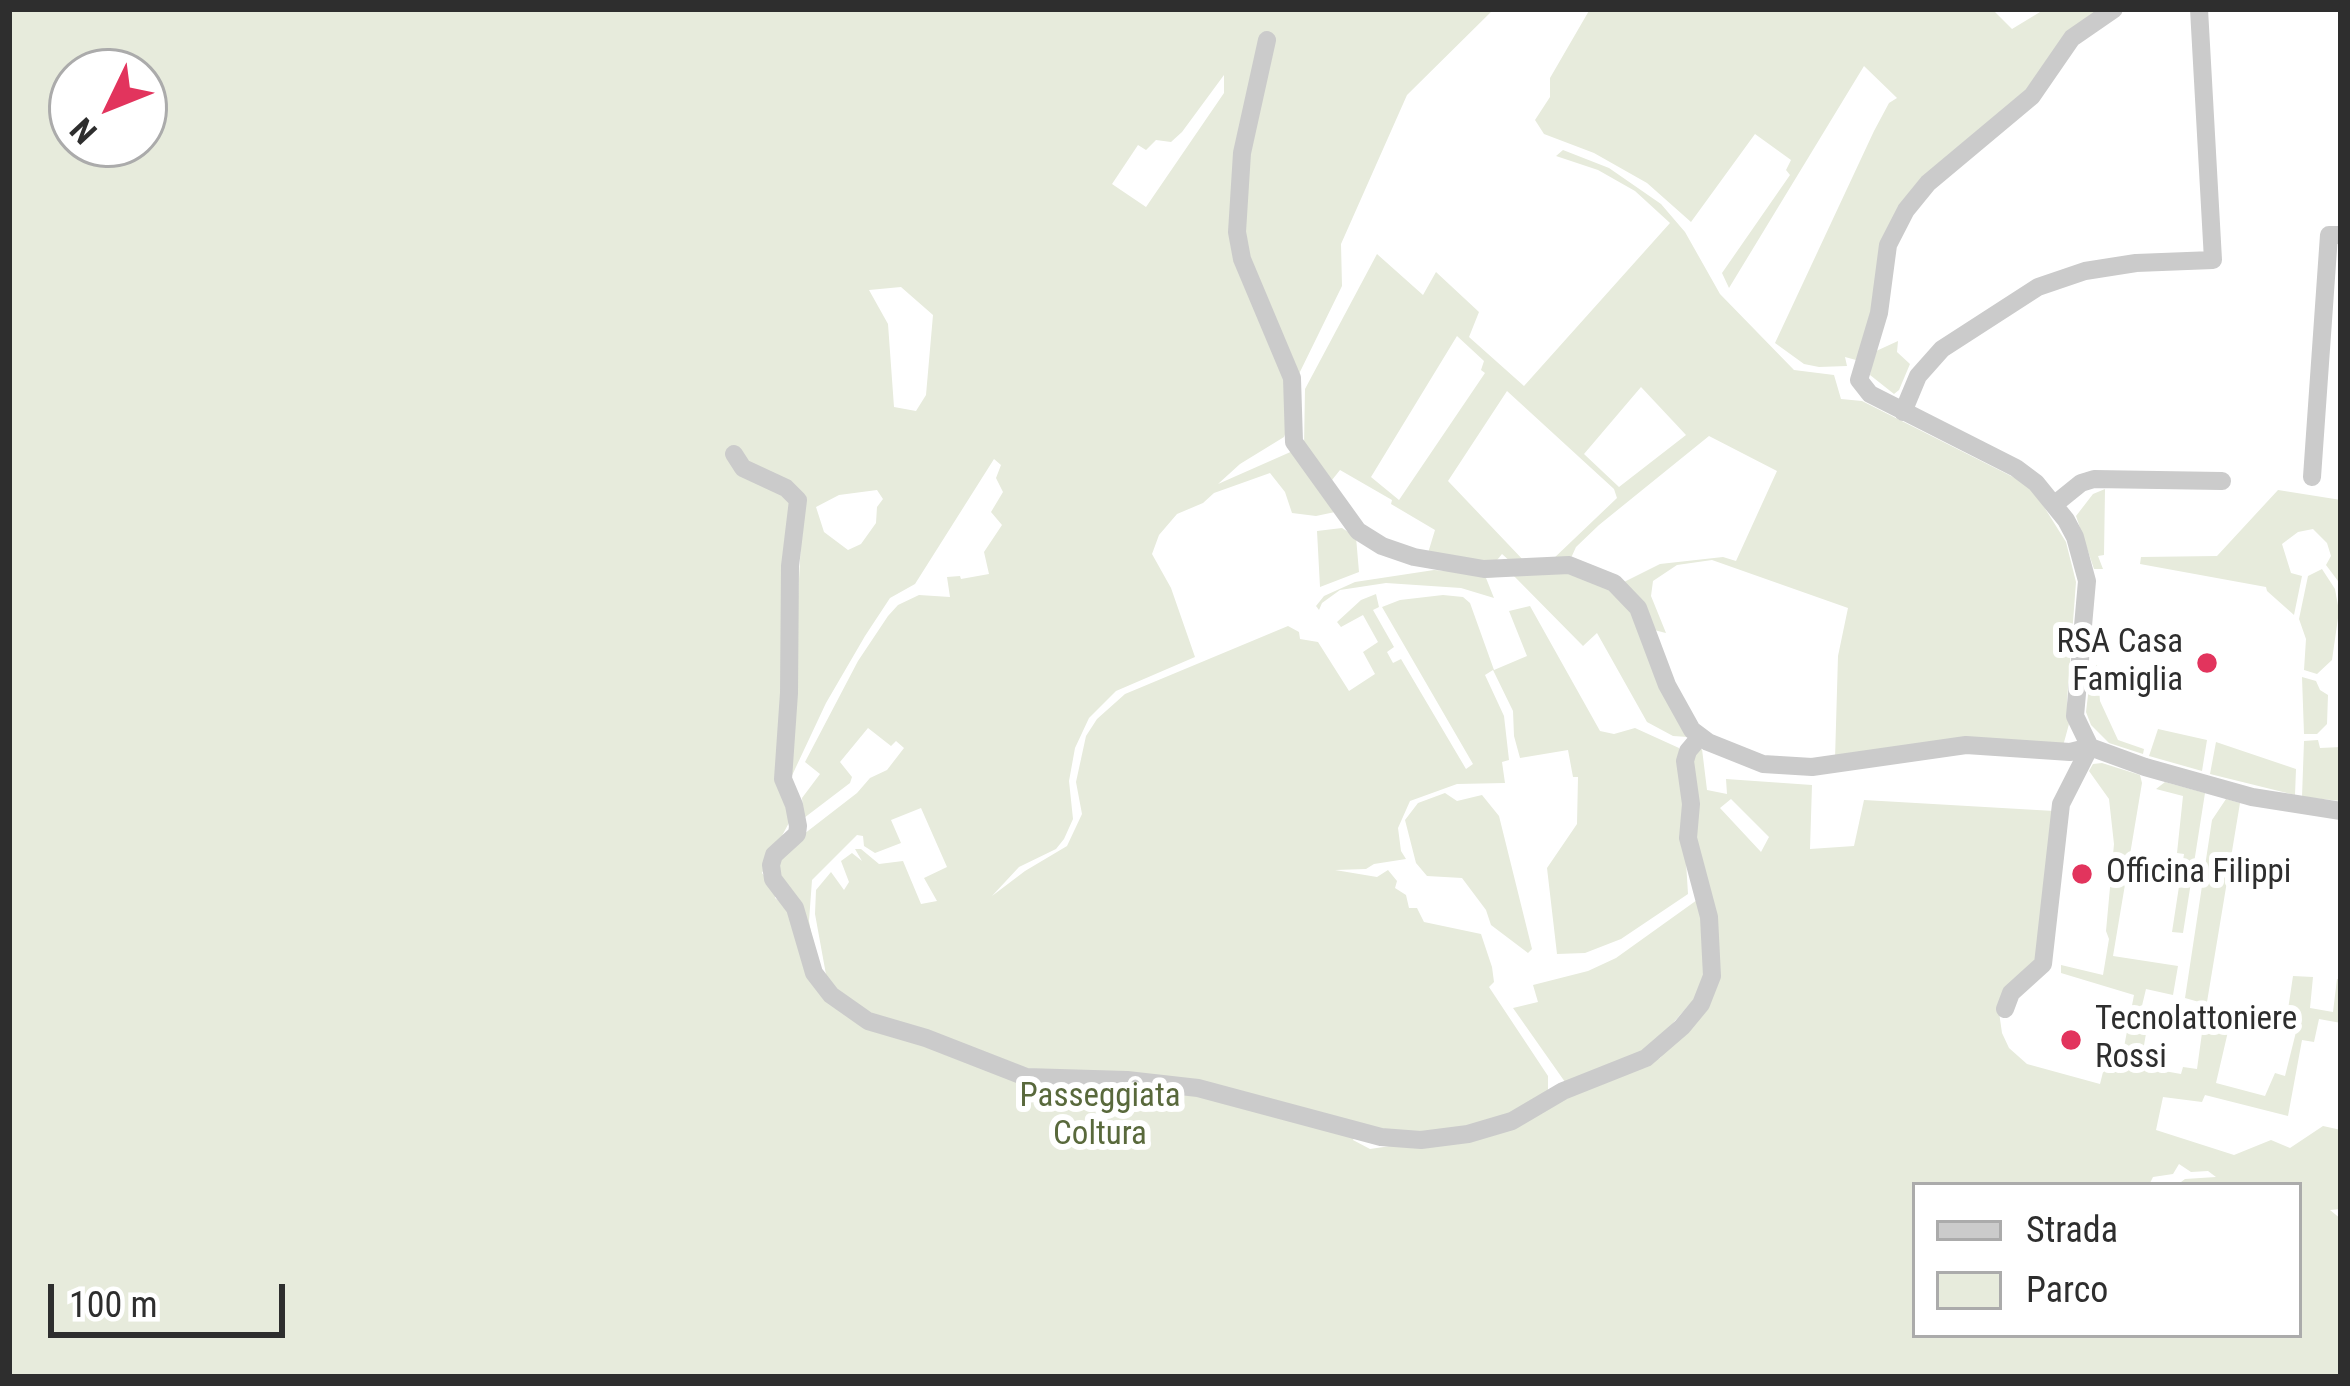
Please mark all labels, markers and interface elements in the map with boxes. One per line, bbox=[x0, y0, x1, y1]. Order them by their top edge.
north arrow bbox=[48, 48, 168, 168]
text: N bbox=[62, 110, 105, 152]
place label: RSA Casa Famiglia bbox=[2056, 624, 2183, 702]
marker: RSA Casa Famiglia bbox=[2194, 650, 2220, 676]
place label: Officina Filippi bbox=[2106, 854, 2291, 894]
marker: Officina Filippi bbox=[2069, 861, 2095, 887]
place label: Tecnolattoniere Rossi bbox=[2095, 1001, 2297, 1079]
marker: Tecnolattoniere Rossi bbox=[2058, 1027, 2084, 1053]
park label: Passeggiata Coltura bbox=[1020, 1078, 1180, 1156]
legend bbox=[1912, 1182, 2302, 1338]
text: Strada bbox=[2026, 1209, 2118, 1251]
scale bar bbox=[54, 1260, 291, 1334]
text: Parco bbox=[2026, 1269, 2108, 1311]
text: 100 m bbox=[69, 1284, 158, 1326]

